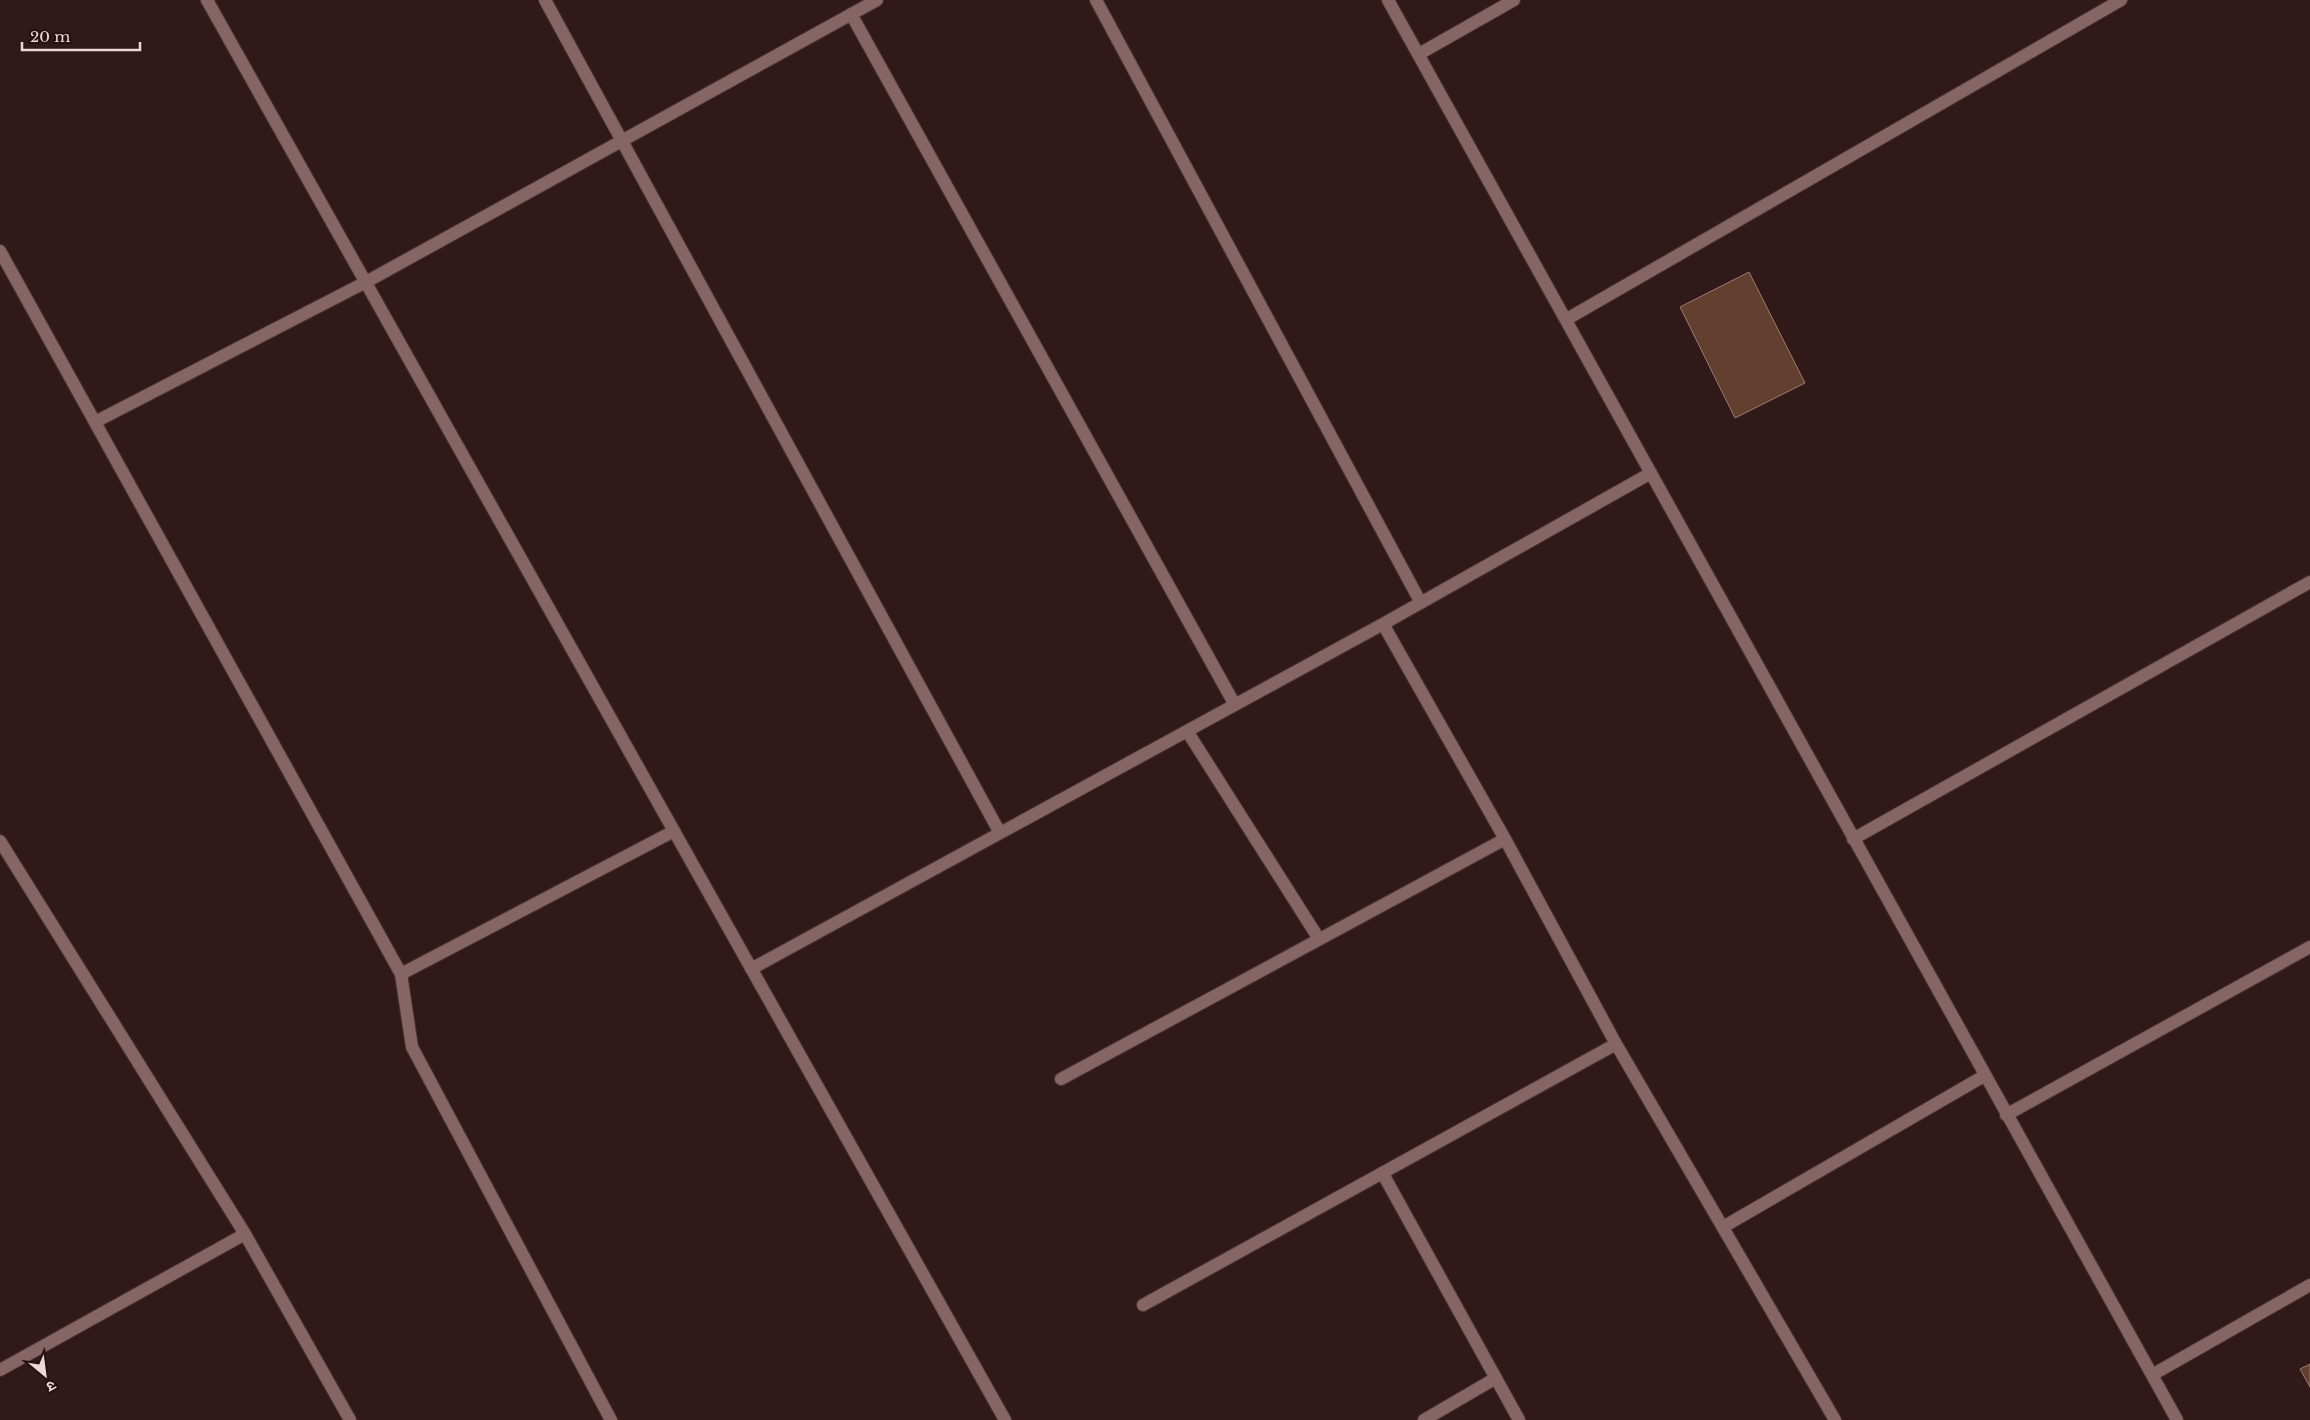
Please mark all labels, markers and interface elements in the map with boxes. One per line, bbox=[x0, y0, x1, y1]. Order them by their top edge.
scale bar bbox=[22, 20, 140, 52]
text: 20 m bbox=[30, 27, 70, 46]
north arrow bbox=[20, 1350, 70, 1400]
text: उ bbox=[43, 1377, 59, 1397]

